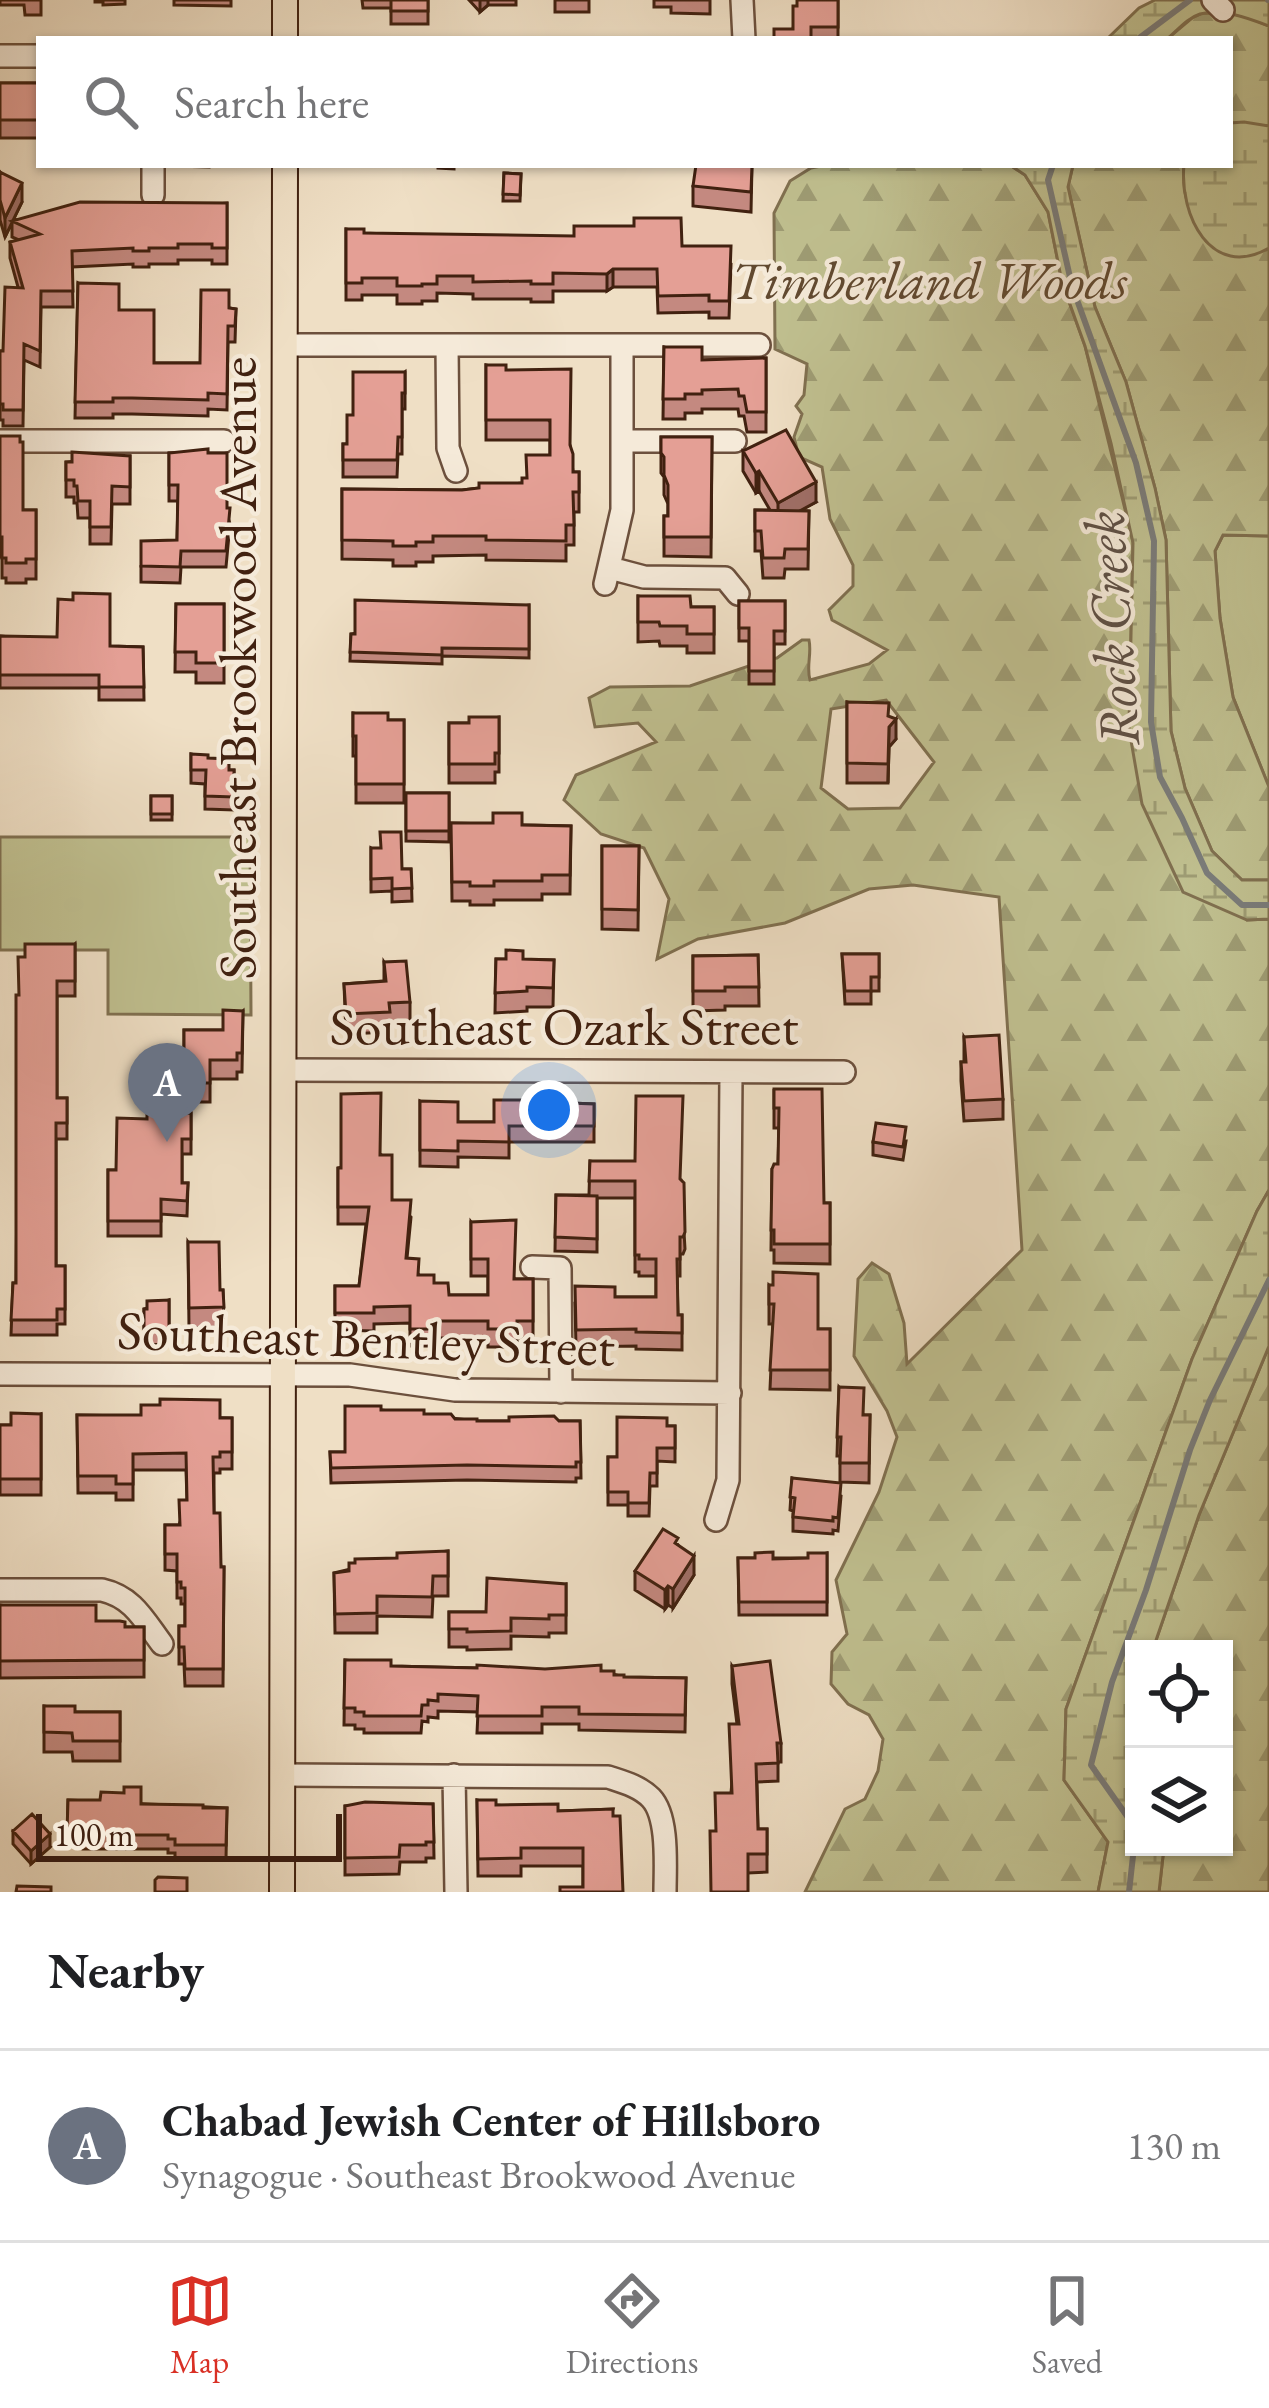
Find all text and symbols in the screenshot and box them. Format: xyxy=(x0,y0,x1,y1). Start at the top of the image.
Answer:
search box xyxy=(36,36,1233,168)
icon: search xyxy=(78,69,144,135)
text: Search here xyxy=(174,73,369,131)
park label: Timberland Woods xyxy=(731,245,1128,315)
street label: Southeast Brookwood Avenue xyxy=(202,357,272,979)
water label: Rock Creek xyxy=(1066,509,1156,749)
street label: Southeast Ozark Street xyxy=(330,991,798,1061)
pin: A xyxy=(128,1043,206,1142)
your location xyxy=(519,1080,579,1140)
street label: Southeast Bentley Street xyxy=(116,1294,616,1382)
map controls xyxy=(1125,1640,1233,1856)
button: locate xyxy=(1125,1640,1233,1748)
button: layers xyxy=(1125,1748,1233,1856)
scale bar xyxy=(36,1808,342,1861)
text: 100 m xyxy=(54,1813,134,1856)
text: Nearby xyxy=(48,1937,204,2003)
text: Chabad Jewish Center of Hillsboro xyxy=(162,2091,820,2149)
text: A xyxy=(73,2120,101,2171)
text: 130 m xyxy=(1127,2120,1221,2171)
text: Synagogue · Southeast Brookwood Avenue xyxy=(162,2149,796,2200)
tab: Map xyxy=(167,2268,233,2383)
tab: Directions xyxy=(566,2268,699,2383)
tab: Saved xyxy=(1032,2268,1102,2383)

